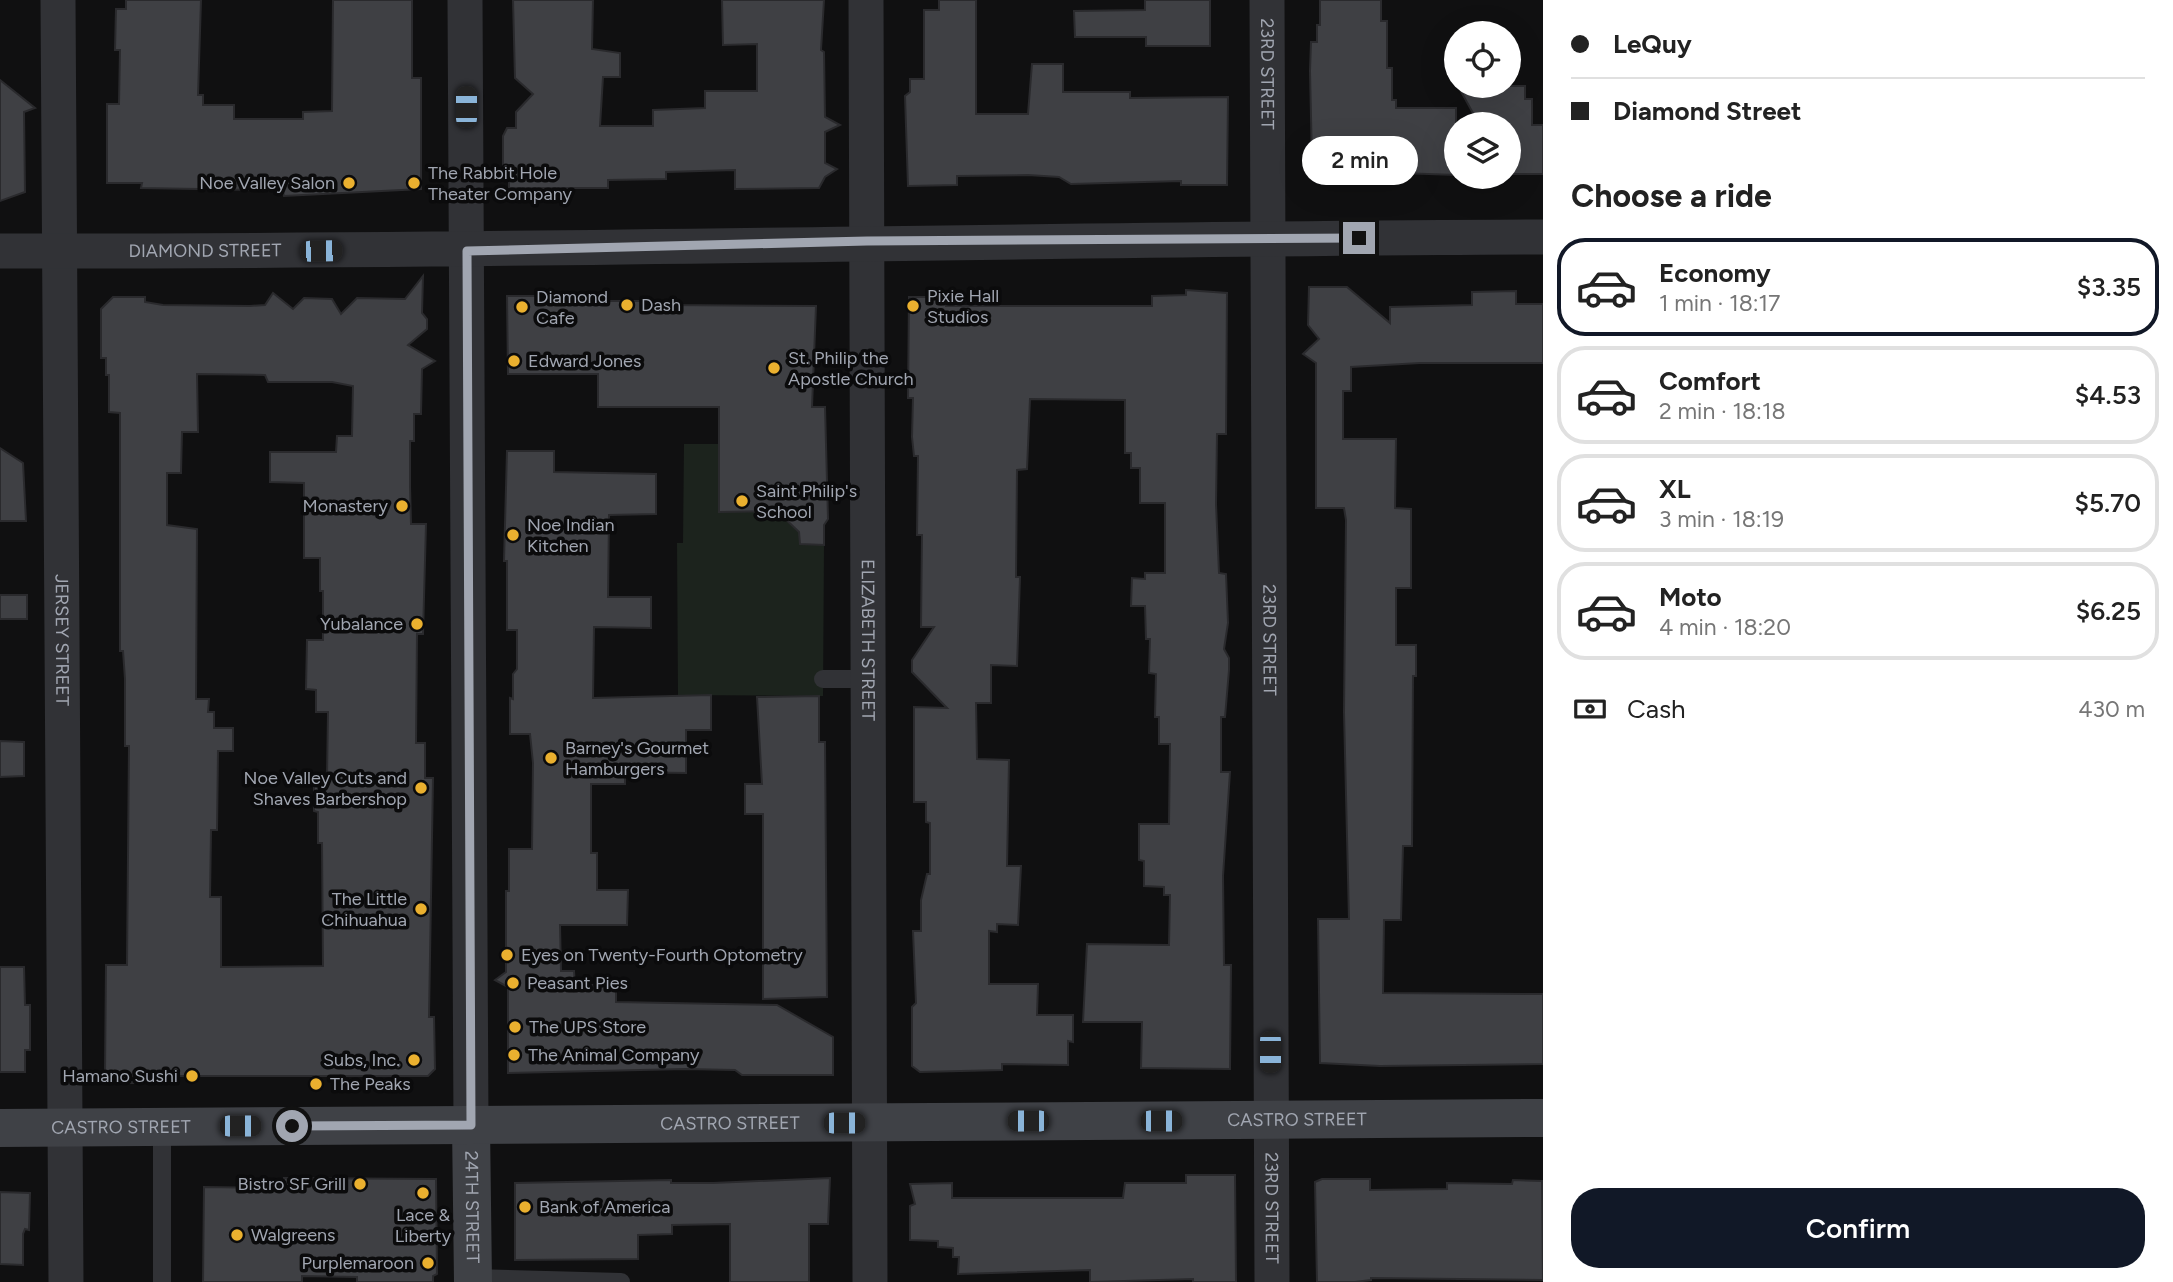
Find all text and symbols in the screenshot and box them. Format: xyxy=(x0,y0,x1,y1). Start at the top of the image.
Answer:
street label: 23RD STREET xyxy=(1256,18,1279,130)
map controls xyxy=(1444,21,1521,189)
button: locate xyxy=(1444,21,1521,98)
text: LeQuy xyxy=(1613,28,1692,60)
car xyxy=(456,86,477,128)
text: Diamond Street xyxy=(1613,95,1801,127)
button: layers xyxy=(1444,112,1521,189)
callout: 2 min xyxy=(1301,136,1417,186)
text: 2 min xyxy=(1331,146,1389,174)
place label: The Rabbit Hole Theater Company xyxy=(428,162,573,205)
place label: Noe Valley Salon xyxy=(199,172,335,194)
marker: Noe Valley Salon xyxy=(341,175,357,191)
marker: The Rabbit Hole Theater Company xyxy=(406,175,422,191)
text: Choose a ride xyxy=(1571,177,1772,215)
route end xyxy=(1343,222,1375,254)
street label: DIAMOND STREET xyxy=(128,239,282,262)
car xyxy=(300,240,343,262)
icon: car xyxy=(1575,256,1638,319)
text: Economy xyxy=(1659,257,1771,289)
text: $3.35 xyxy=(2077,271,2141,303)
place label: Pixie Hall Studios xyxy=(927,285,999,328)
place label: Diamond Cafe xyxy=(536,286,608,329)
text: 1 min · 18:17 xyxy=(1659,289,1780,317)
place label: Dash xyxy=(641,294,681,316)
marker: Dash xyxy=(619,297,635,313)
marker: Pixie Hall Studios xyxy=(905,298,921,314)
marker: Diamond Cafe xyxy=(514,299,530,315)
place label: St. Philip the Apostle Church xyxy=(788,347,914,390)
place label: Edward Jones xyxy=(528,350,641,372)
marker: Edward Jones xyxy=(506,353,522,369)
marker: St. Philip the Apostle Church xyxy=(766,360,782,376)
icon: car xyxy=(1575,364,1638,427)
text: Comfort xyxy=(1659,365,1761,397)
text: $4.53 xyxy=(2075,379,2141,411)
text: 2 min · 18:18 xyxy=(1659,397,1786,425)
icon: car xyxy=(1575,472,1638,535)
text: XL xyxy=(1659,473,1691,505)
place label: Saint Philip's School xyxy=(756,480,857,523)
text: $5.70 xyxy=(2074,487,2141,519)
marker: Saint Philip's School xyxy=(734,493,750,509)
place label: Monastery xyxy=(303,495,389,517)
marker: Monastery xyxy=(394,498,410,514)
text: 3 min · 18:19 xyxy=(1659,505,1784,533)
place label: Noe Indian Kitchen xyxy=(527,514,615,557)
marker: Noe Indian Kitchen xyxy=(505,527,521,543)
street label: ELIZABETH STREET xyxy=(857,559,879,721)
street label: JERSEY STREET xyxy=(51,574,73,706)
icon: car xyxy=(1575,580,1638,643)
text: Moto xyxy=(1659,581,1722,613)
street label: 23RD STREET xyxy=(1258,584,1281,696)
text: $6.25 xyxy=(2076,595,2141,627)
place label: Yubalance xyxy=(320,613,403,635)
text: 4 min · 18:20 xyxy=(1659,613,1791,641)
marker: Yubalance xyxy=(409,616,425,632)
icon: cash xyxy=(1571,690,1609,728)
text: Cash xyxy=(1627,693,1686,725)
text: 430 m xyxy=(2078,695,2145,723)
place label: Barney's Gourmet Hamburgers xyxy=(565,737,709,780)
marker: Barney's Gourmet Hamburgers xyxy=(543,750,559,766)
place label: Noe Valley Cuts and Shaves Barbershop xyxy=(244,767,407,810)
marker: Noe Valley Cuts and Shaves Barbershop xyxy=(413,780,429,796)
place label: The Little Chihuahua xyxy=(321,888,407,931)
marker: The Little Chihuahua xyxy=(413,901,429,917)
place label: Eyes on Twenty-Fourth Optometry xyxy=(521,944,803,966)
marker: Eyes on Twenty-Fourth Optometry xyxy=(499,947,515,963)
place label: Peasant Pies xyxy=(527,972,628,994)
marker: Peasant Pies xyxy=(505,975,521,991)
place label: The UPS Store xyxy=(529,1016,646,1038)
marker: The UPS Store xyxy=(507,1019,523,1035)
car xyxy=(1260,1031,1281,1073)
place label: The Animal Company xyxy=(528,1044,700,1066)
marker: The Animal Company xyxy=(506,1047,522,1063)
place label: Subs, Inc. xyxy=(323,1049,400,1071)
marker: Subs, Inc. xyxy=(406,1052,422,1068)
place label: Hamano Sushi xyxy=(62,1065,178,1087)
marker: Hamano Sushi xyxy=(184,1068,200,1084)
place label: The Peaks xyxy=(330,1073,411,1095)
marker: The Peaks xyxy=(308,1076,324,1092)
street label: CASTRO STREET xyxy=(1227,1108,1367,1131)
route start xyxy=(276,1110,308,1142)
car xyxy=(1008,1111,1050,1132)
car xyxy=(1141,1111,1183,1132)
street label: CASTRO STREET xyxy=(660,1112,800,1135)
car xyxy=(824,1113,866,1134)
street label: CASTRO STREET xyxy=(51,1116,191,1139)
car xyxy=(220,1116,262,1137)
street label: 24TH STREET xyxy=(460,1151,484,1264)
street label: 23RD STREET xyxy=(1260,1152,1283,1264)
place label: Bistro SF Grill xyxy=(238,1173,346,1195)
marker: Bistro SF Grill xyxy=(352,1176,368,1192)
marker: Lace & Liberty xyxy=(415,1185,431,1201)
button: Confirm xyxy=(1571,1188,2145,1268)
place label: Bank of America xyxy=(539,1196,670,1218)
marker: Bank of America xyxy=(517,1199,533,1215)
place label: Lace & Liberty xyxy=(395,1204,452,1247)
place label: Walgreens xyxy=(251,1224,335,1246)
marker: Walgreens xyxy=(229,1227,245,1243)
place label: Purplemaroon xyxy=(302,1252,414,1274)
marker: Purplemaroon xyxy=(420,1255,436,1271)

